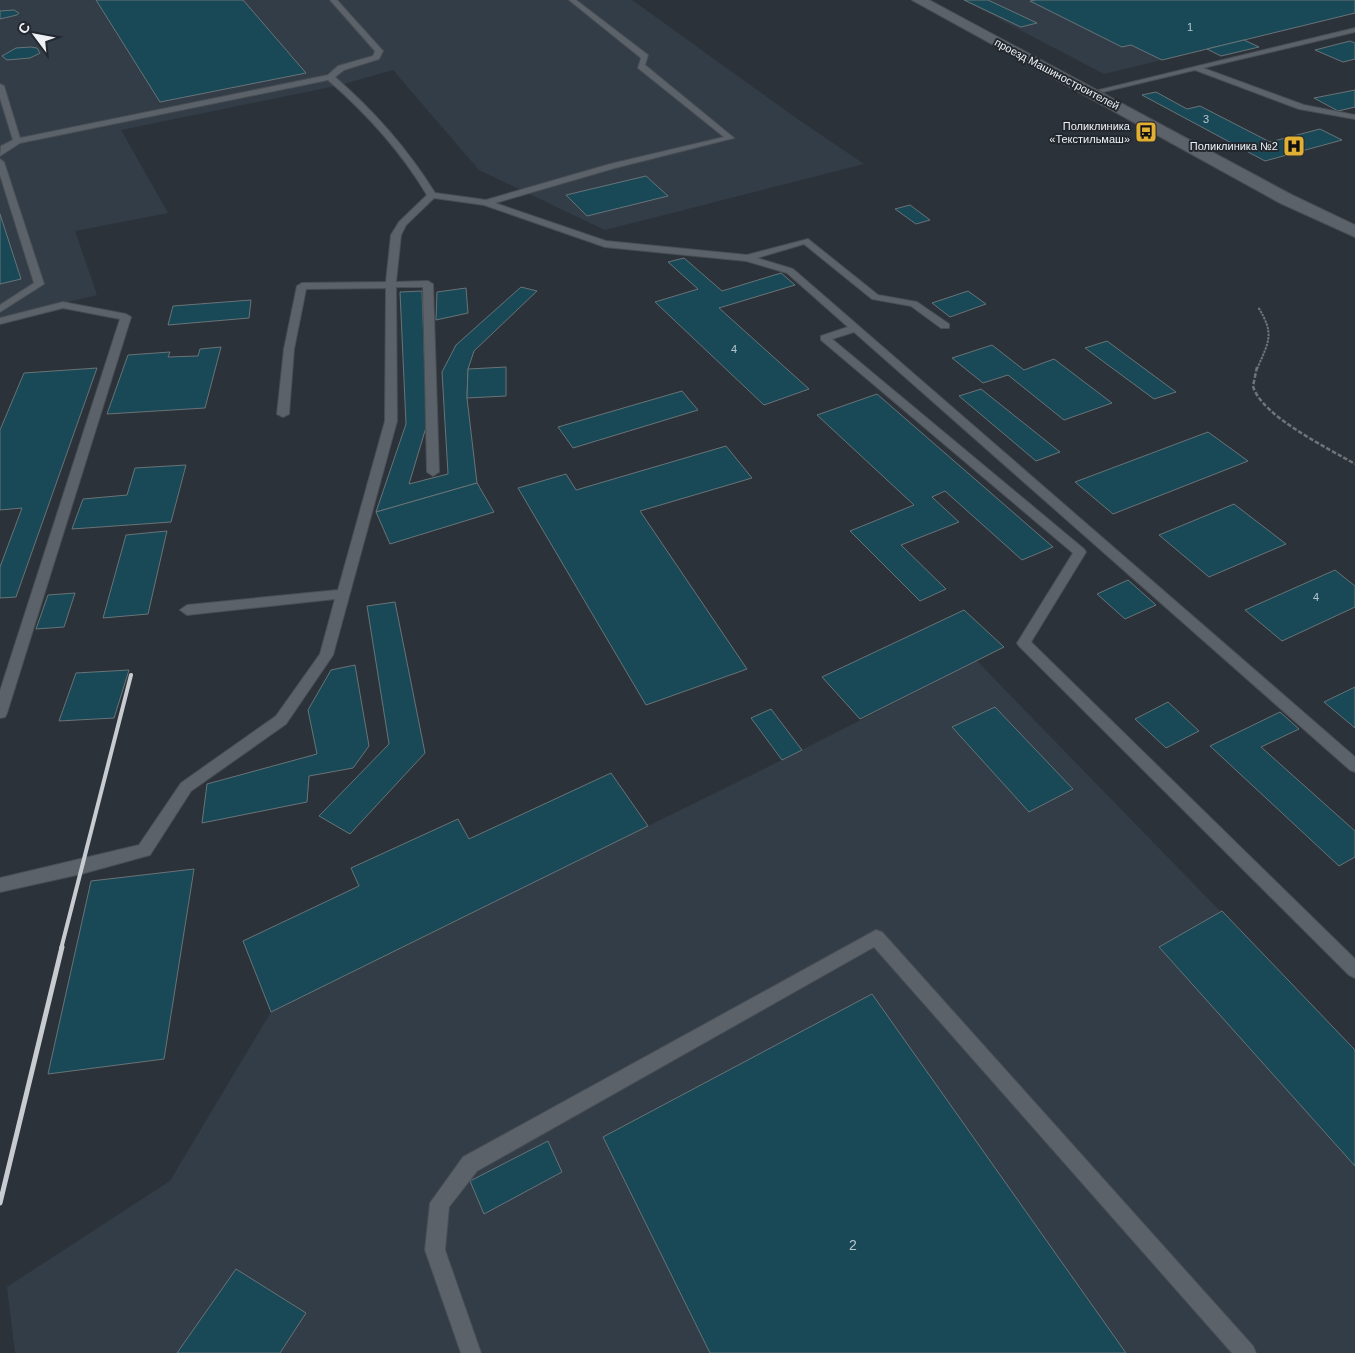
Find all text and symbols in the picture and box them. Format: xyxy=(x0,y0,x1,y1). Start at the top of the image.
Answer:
north arrow xyxy=(10,10,60,60)
text: С xyxy=(15,20,33,37)
house number: 1 xyxy=(1187,21,1193,33)
street label: проезд Машиностроителей xyxy=(993,36,1121,112)
house number: 3 xyxy=(1203,113,1209,125)
place label: Поликлиника «Текстильмаш» xyxy=(1049,120,1131,145)
bus stop icon: Поликлиника «Текстильмаш» xyxy=(1134,120,1158,144)
hospital icon: Поликлиника №2 xyxy=(1282,134,1306,158)
place label: Поликлиника №2 xyxy=(1190,140,1278,152)
house number: 4 xyxy=(731,343,737,355)
house number: 4 xyxy=(1313,591,1319,603)
house number: 2 xyxy=(849,1237,857,1253)

